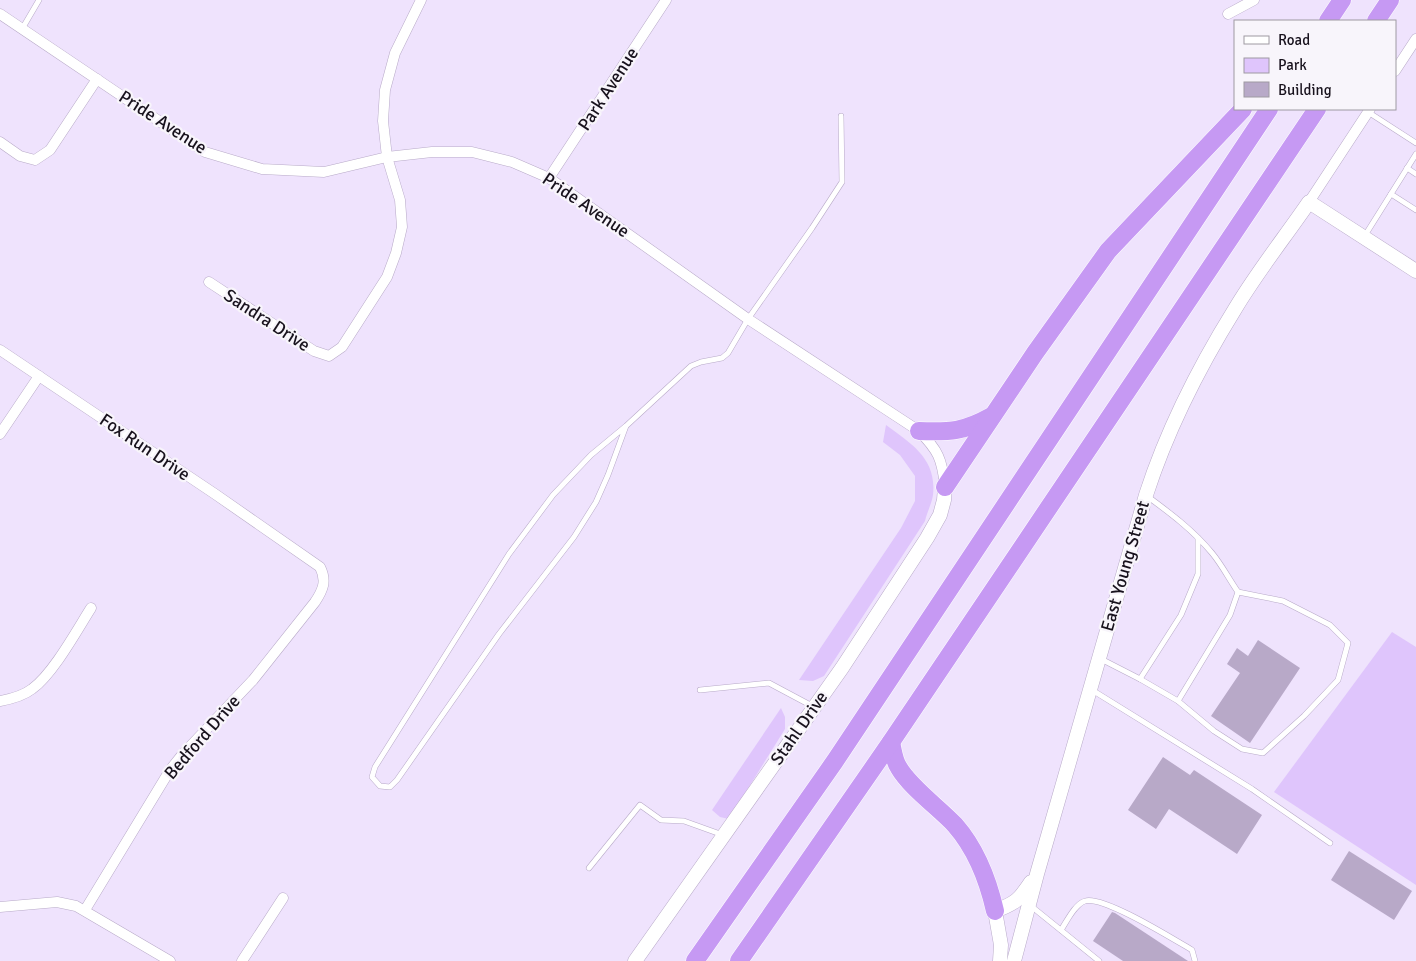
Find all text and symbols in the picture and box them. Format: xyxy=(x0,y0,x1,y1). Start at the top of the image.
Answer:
legend xyxy=(1234,20,1396,110)
text: Road xyxy=(1278,31,1310,49)
street label: Park Avenue xyxy=(573,43,643,135)
text: Park xyxy=(1278,56,1307,74)
text: Building xyxy=(1278,81,1332,99)
street label: Pride Avenue xyxy=(115,85,211,159)
street label: Pride Avenue xyxy=(538,168,634,242)
street label: Sandra Drive xyxy=(220,284,314,356)
street label: Fox Run Drive xyxy=(96,409,194,485)
street label: East Young Street xyxy=(1096,498,1154,634)
street label: Stahl Drive xyxy=(766,687,832,769)
street label: Bedford Drive xyxy=(159,690,245,784)

